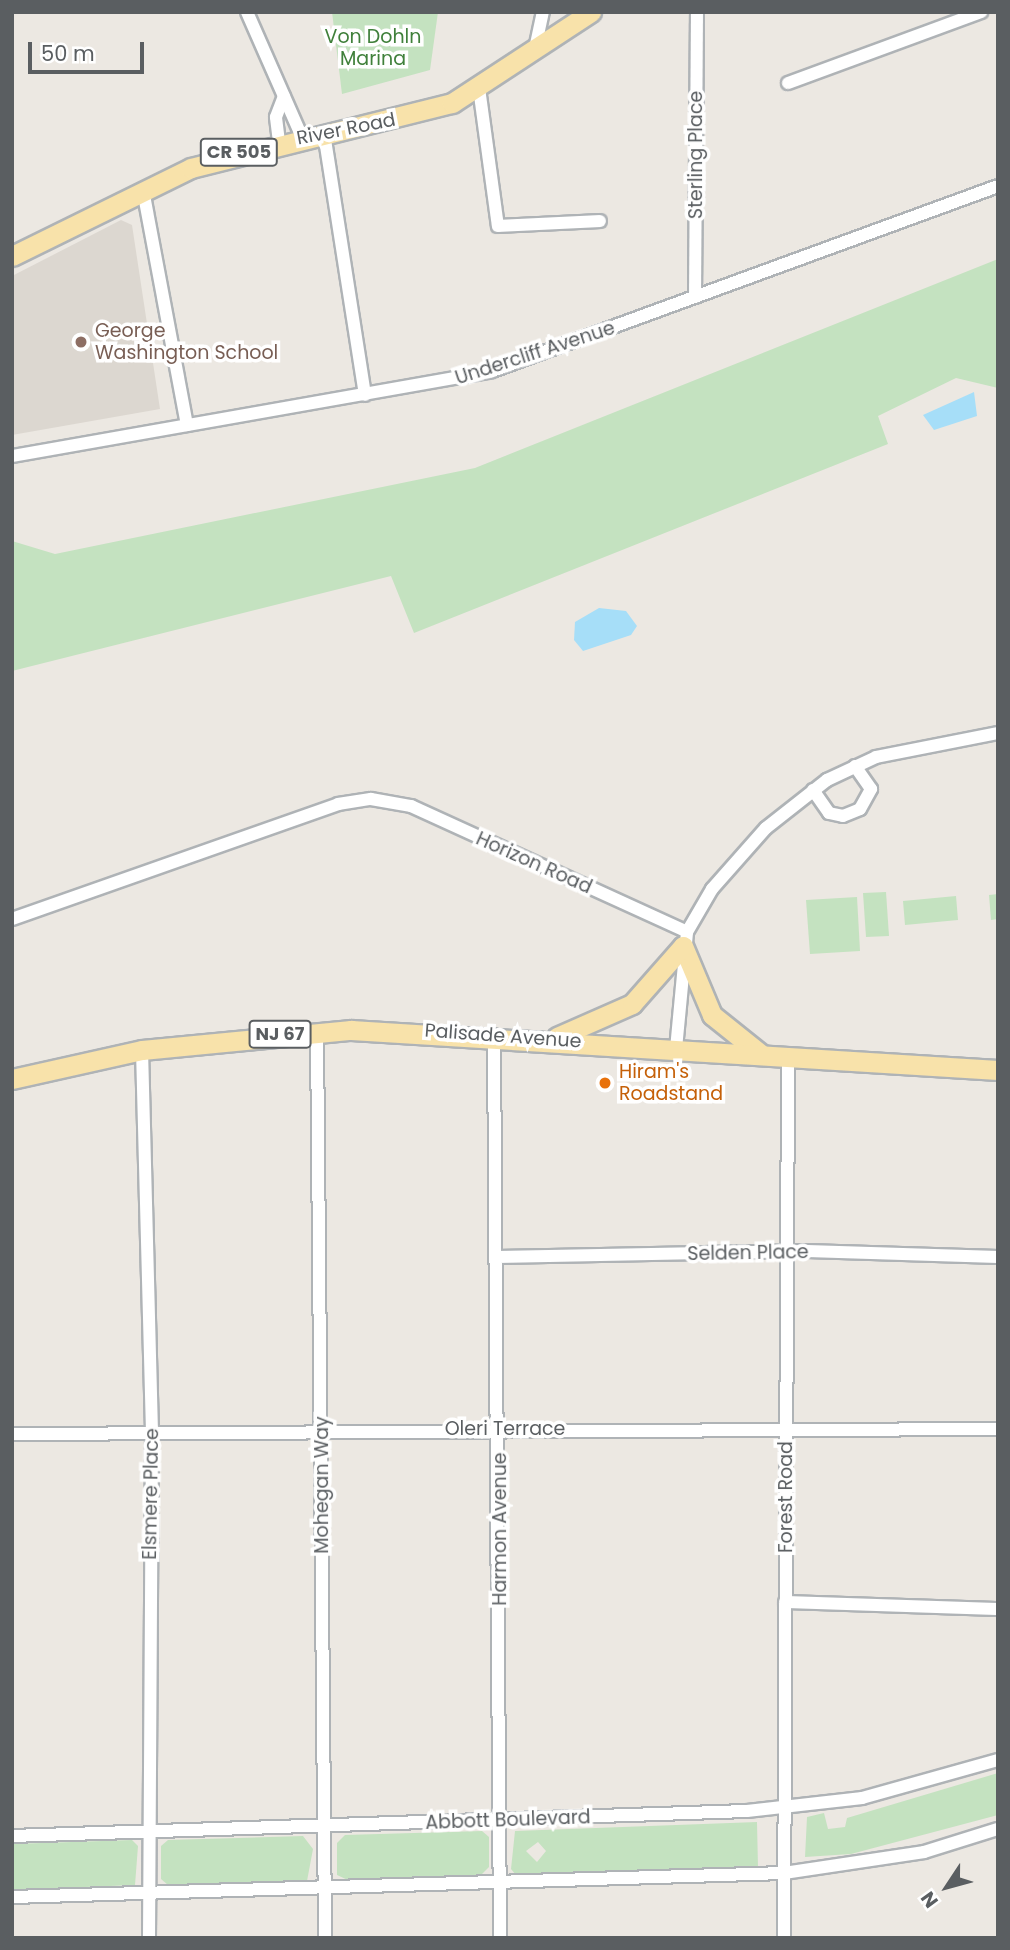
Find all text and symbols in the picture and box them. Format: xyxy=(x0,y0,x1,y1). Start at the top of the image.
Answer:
park label: Von Dohln Marina xyxy=(325,26,421,70)
scale bar xyxy=(32,28,147,72)
text: 50 m xyxy=(41,39,95,68)
street label: Sterling Place xyxy=(685,91,707,219)
street label: River Road xyxy=(295,108,397,150)
road number: CR 505 xyxy=(199,138,279,167)
street label: Undercliff Avenue xyxy=(452,316,618,390)
place label: George Washington School xyxy=(95,320,278,364)
marker: George Washington School xyxy=(73,334,89,350)
street label: Horizon Road xyxy=(472,827,596,899)
street label: Palisade Avenue xyxy=(424,1019,582,1053)
road number: NJ 67 xyxy=(248,1020,312,1049)
place label: Hiram's Roadstand xyxy=(619,1061,723,1105)
marker: Hiram's Roadstand xyxy=(597,1075,613,1091)
street label: Selden Place xyxy=(687,1241,809,1265)
street label: Mohegan Way xyxy=(311,1416,333,1554)
street label: Oleri Terrace xyxy=(445,1418,565,1440)
street label: Elsmere Place xyxy=(138,1428,164,1560)
street label: Forest Road xyxy=(775,1441,797,1553)
street label: Harmon Avenue xyxy=(489,1452,511,1606)
street label: Abbott Boulevard xyxy=(425,1806,591,1834)
north arrow xyxy=(912,1852,982,1922)
text: N xyxy=(914,1886,945,1913)

